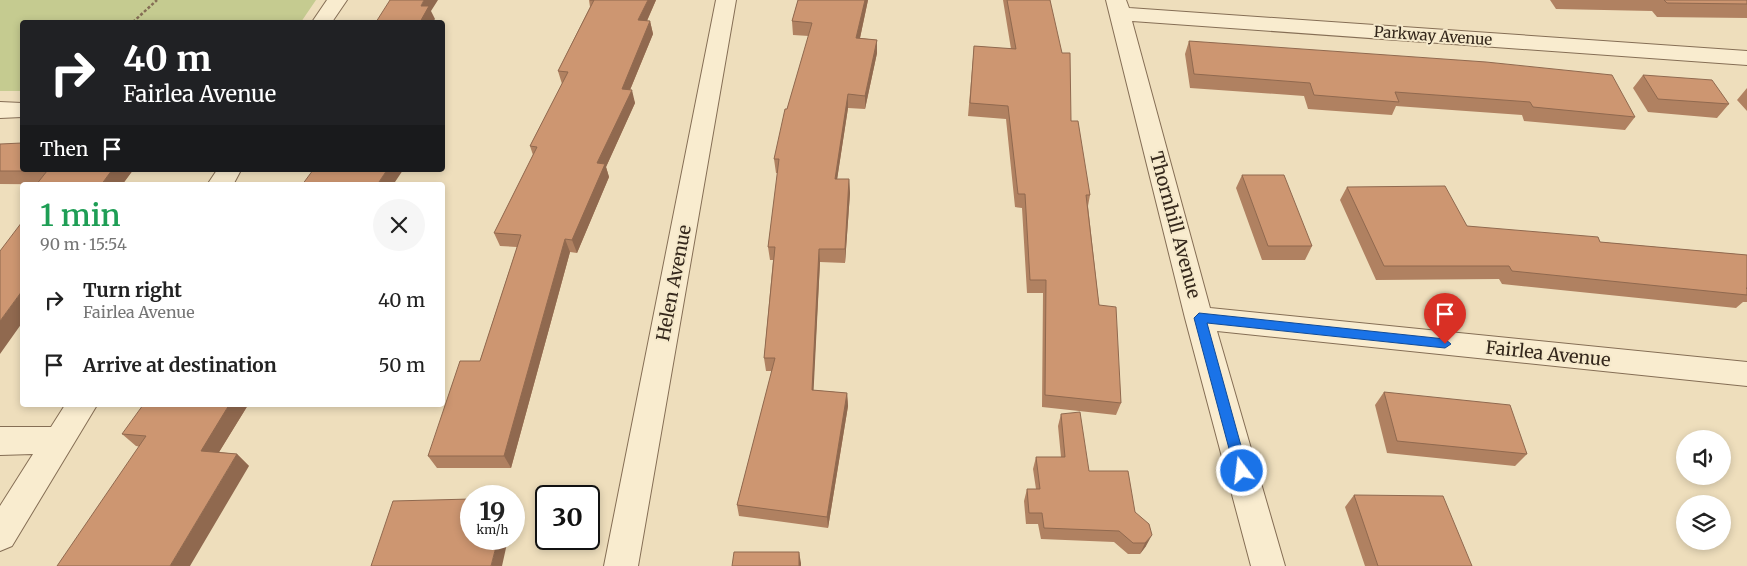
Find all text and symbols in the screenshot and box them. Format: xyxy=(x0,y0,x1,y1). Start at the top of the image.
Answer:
street label: Parkway Avenue xyxy=(1373,22,1493,49)
text: 40 m xyxy=(123,37,211,81)
icon: right xyxy=(40,40,105,105)
text: Fairlea Avenue xyxy=(123,80,276,108)
icon: arrive xyxy=(98,135,126,163)
text: Then xyxy=(40,137,88,161)
street label: Thornhill Avenue xyxy=(1145,149,1206,301)
text: 1 min xyxy=(40,196,121,234)
button: close xyxy=(373,199,425,251)
street label: Helen Avenue xyxy=(651,223,696,343)
text: 90 m · 15:54 xyxy=(40,234,127,254)
text: Turn right xyxy=(83,278,182,302)
icon: right xyxy=(40,286,68,314)
text: 40 m xyxy=(378,288,425,312)
pin xyxy=(1424,293,1466,344)
icon: arrive xyxy=(1431,300,1459,328)
text: Fairlea Avenue xyxy=(83,302,195,322)
street label: Fairlea Avenue xyxy=(1484,336,1612,371)
icon: arrive xyxy=(40,351,68,379)
text: Arrive at destination xyxy=(83,353,277,377)
text: 50 m xyxy=(379,353,425,377)
map controls xyxy=(1676,430,1731,550)
button: sound xyxy=(1676,430,1731,485)
position arrow xyxy=(1215,444,1267,496)
speed limit sign: 30 xyxy=(535,485,600,550)
text: 19 xyxy=(480,495,505,527)
button: layers xyxy=(1676,495,1731,550)
text: km/h xyxy=(477,522,508,537)

